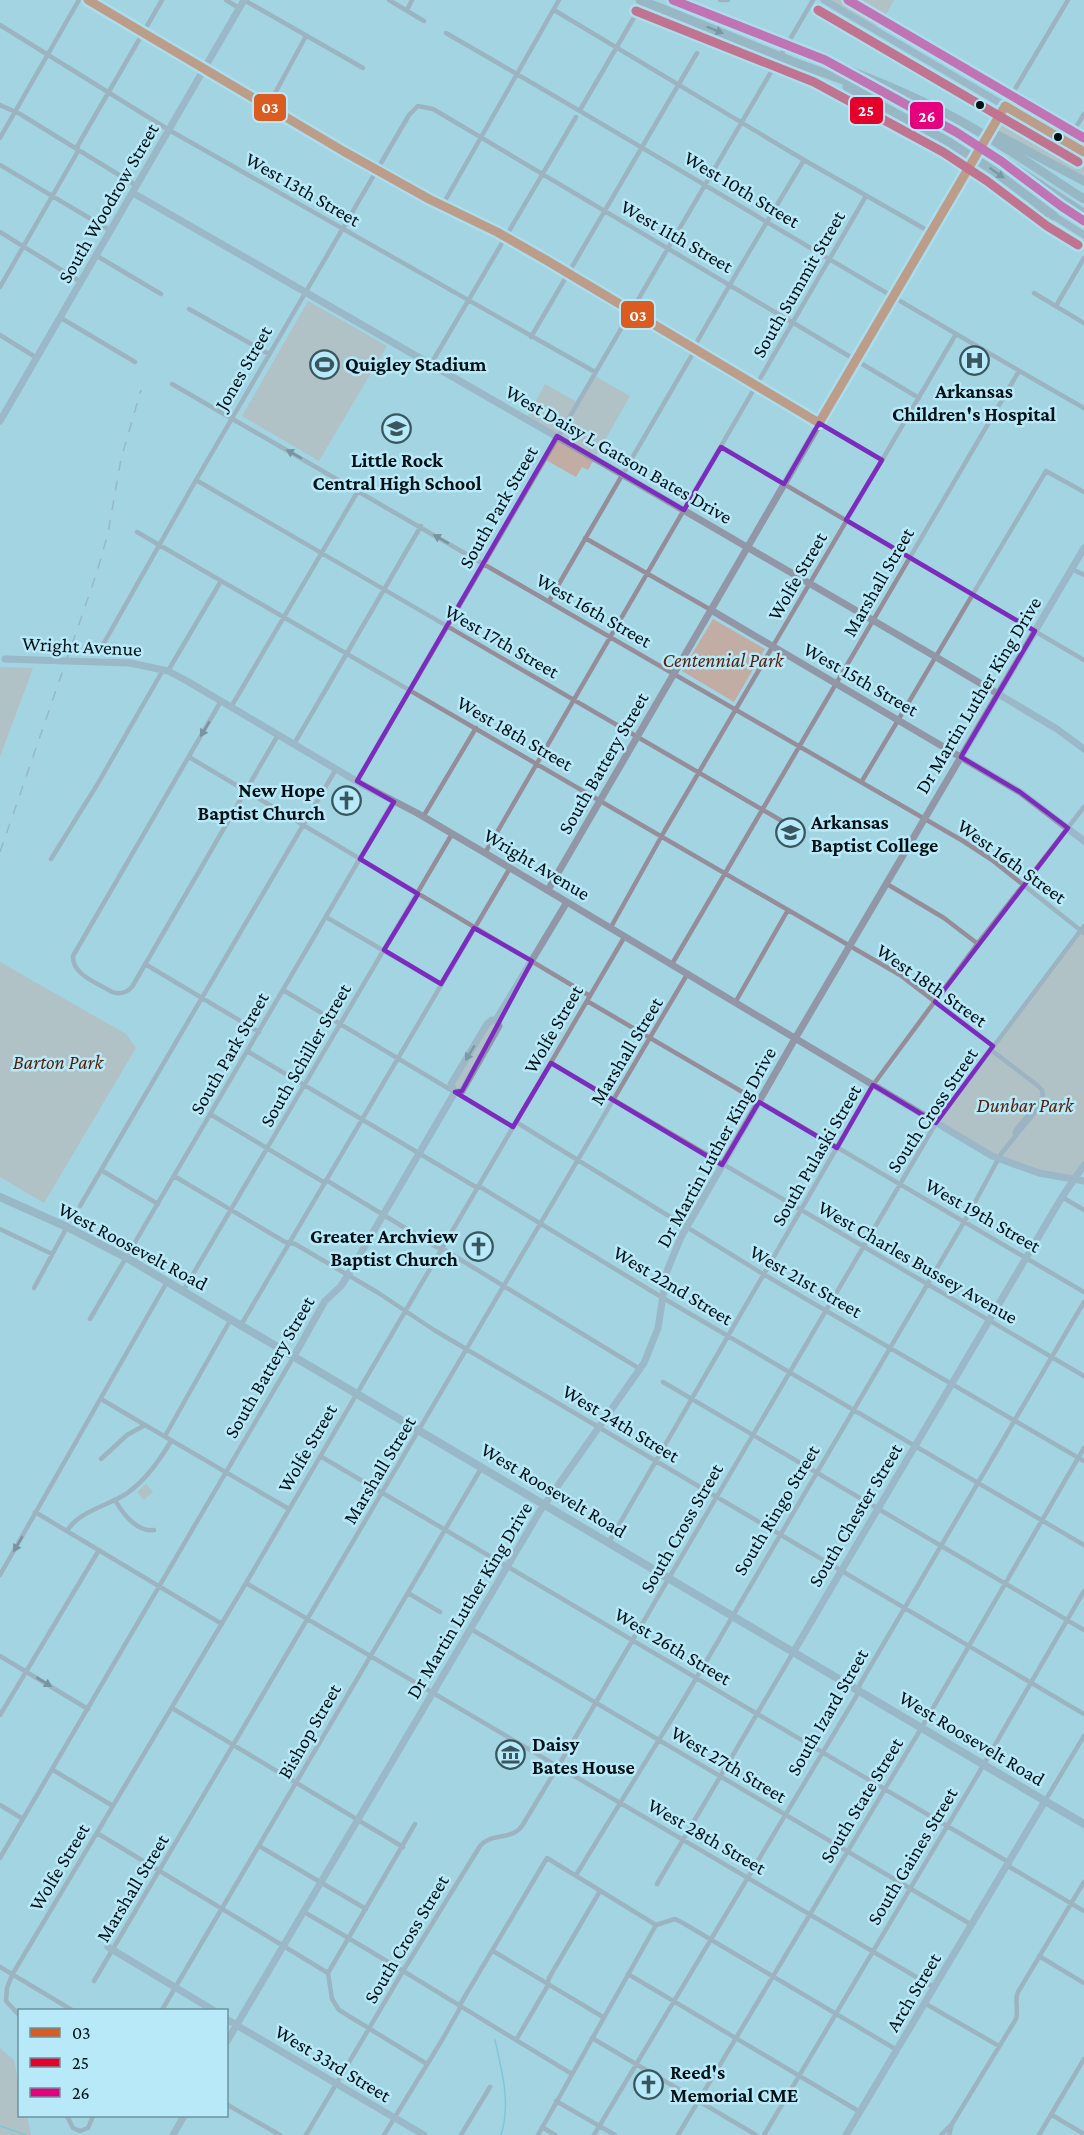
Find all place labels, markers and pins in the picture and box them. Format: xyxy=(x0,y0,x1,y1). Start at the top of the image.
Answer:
unlabelled marker xyxy=(974,99,986,111)
unlabelled marker xyxy=(1052,131,1064,143)
hospital icon: Arkansas Children's Hospital xyxy=(958,345,990,377)
sports icon: Quigley Stadium xyxy=(308,348,340,380)
place label: Quigley Stadium xyxy=(345,353,487,375)
place label: Arkansas Children's Hospital xyxy=(892,380,1056,425)
school or university icon: Little Rock Central High School xyxy=(381,413,413,445)
place label: Little Rock Central High School xyxy=(312,449,482,494)
place label: New Hope Baptist Church xyxy=(197,779,326,824)
church icon: New Hope Baptist Church xyxy=(330,785,362,817)
place label: Arkansas Baptist College xyxy=(810,811,938,856)
school or university icon: Arkansas Baptist College xyxy=(774,817,806,849)
place label: Greater Archview Baptist Church xyxy=(310,1225,459,1270)
church icon: Greater Archview Baptist Church xyxy=(463,1231,495,1263)
place label: Daisy Bates House xyxy=(532,1733,635,1778)
museum icon: Daisy Bates House xyxy=(495,1739,527,1771)
place label: Reed's Memorial CME xyxy=(670,2061,799,2106)
church icon: Reed's Memorial CME xyxy=(633,2068,665,2100)

